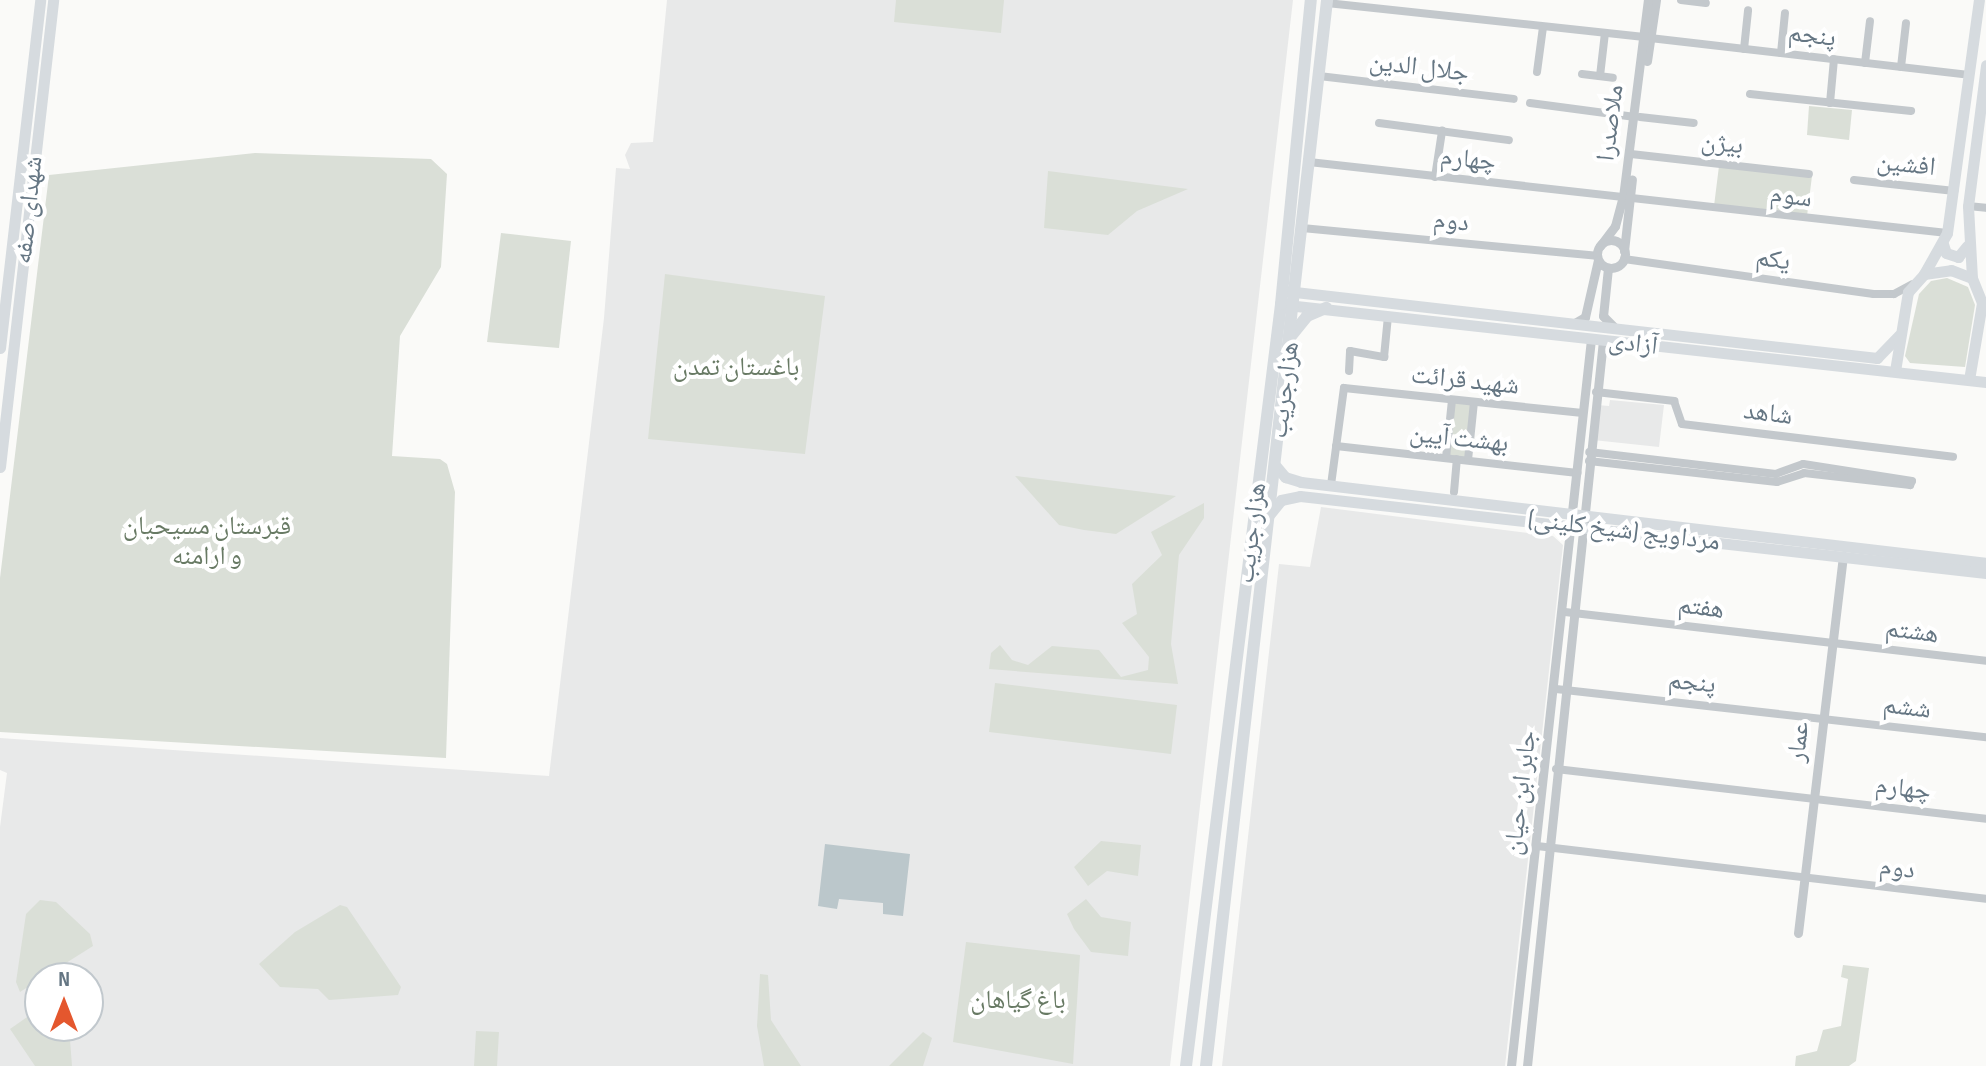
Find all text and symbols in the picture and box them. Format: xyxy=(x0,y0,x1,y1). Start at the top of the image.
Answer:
street label: پنجم xyxy=(1786,18,1838,54)
street label: جلال الدین xyxy=(1367,46,1471,90)
street label: ملاصدرا xyxy=(1591,83,1631,163)
street label: بیژن xyxy=(1699,126,1745,162)
street label: چهارم xyxy=(1439,142,1497,178)
street label: افشین xyxy=(1875,146,1937,184)
street label: شهدای صفه xyxy=(8,155,50,265)
street label: سوم xyxy=(1768,179,1814,215)
street label: دوم xyxy=(1432,205,1470,239)
street label: یکم xyxy=(1754,242,1792,278)
street label: آزادی xyxy=(1607,326,1659,362)
street label: هزارجریب xyxy=(1264,340,1306,440)
park label: باغستان تمدن xyxy=(673,352,799,384)
street label: شهید قرائت xyxy=(1409,360,1521,402)
street label: شاهد xyxy=(1742,396,1794,432)
street label: بهشت آیین xyxy=(1408,418,1510,460)
street label: هزار جریب xyxy=(1230,481,1274,585)
street label: مرداویج (شیخ کلینی) xyxy=(1526,504,1722,558)
park label: قبرستان مسیحیان و ارامنه xyxy=(123,511,291,572)
street label: هفتم xyxy=(1676,590,1726,626)
street label: هشتم xyxy=(1884,613,1940,651)
street label: پنجم xyxy=(1667,665,1717,701)
street label: ششم xyxy=(1881,690,1933,726)
street label: عمار xyxy=(1781,720,1817,764)
street label: جابر ابن حیان xyxy=(1498,729,1544,857)
street label: چهارم xyxy=(1873,770,1933,808)
street label: دوم xyxy=(1877,851,1917,887)
north arrow xyxy=(24,962,104,1042)
text: N xyxy=(58,966,70,993)
park label: باغ گیاهان xyxy=(970,985,1066,1017)

